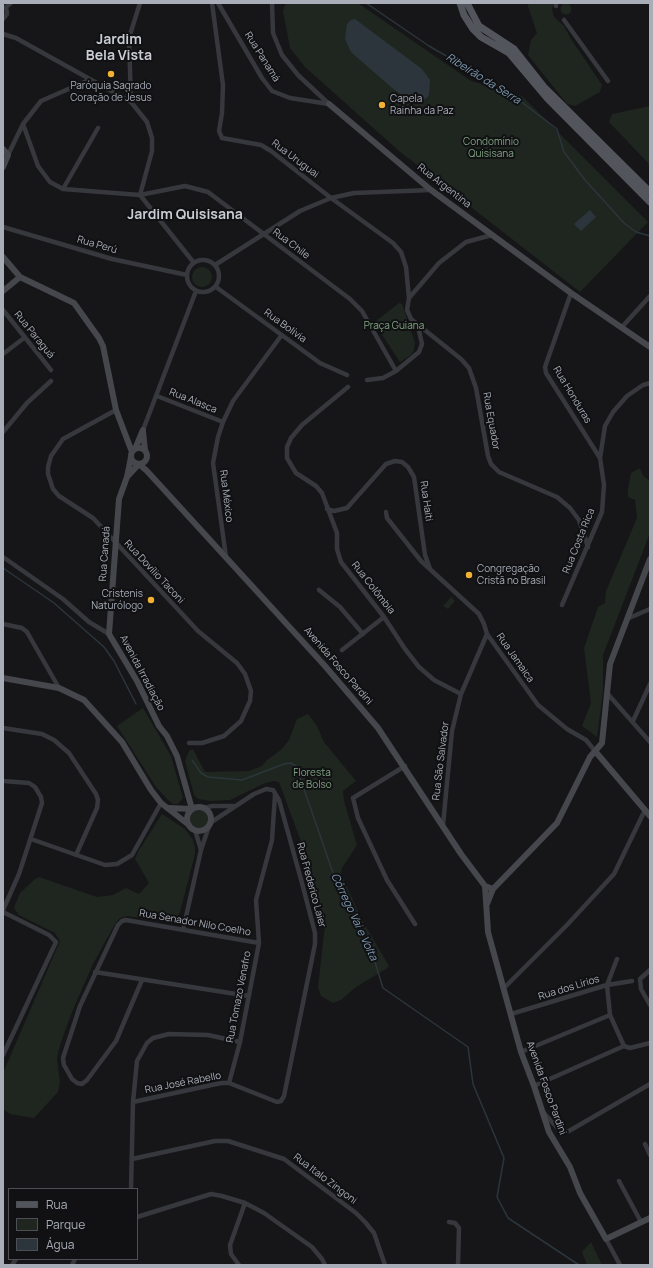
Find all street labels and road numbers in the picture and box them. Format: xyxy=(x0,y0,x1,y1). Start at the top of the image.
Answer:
street label: Rua Panamá xyxy=(242,30,282,84)
street label: Rua Uruguai xyxy=(269,137,321,181)
street label: Rua Argentina xyxy=(415,161,473,211)
street label: Rua Chile xyxy=(270,226,312,262)
street label: Rua Perú xyxy=(76,234,118,256)
street label: Rua Bolívia xyxy=(261,307,309,345)
street label: Rua Paraguá xyxy=(11,309,57,361)
street label: Rua Honduras xyxy=(550,364,594,426)
street label: Rua Alasca xyxy=(167,386,219,416)
street label: Rua Equador xyxy=(480,391,502,451)
street label: Rua México xyxy=(217,469,235,523)
street label: Rua Haiti xyxy=(417,480,435,522)
street label: Rua Costa Rica xyxy=(560,507,598,575)
street label: Rua Canadá xyxy=(97,526,113,582)
street label: Rua Dovílio Taconi xyxy=(121,538,187,606)
street label: Rua Colômbia xyxy=(349,559,397,617)
street label: Avenida Fosco Pardini xyxy=(301,625,375,707)
street label: Rua Jamaica xyxy=(494,631,536,685)
street label: Avenida Irradiação xyxy=(117,633,167,713)
street label: Rua São Salvador xyxy=(430,721,452,801)
street label: Rua Frederico Laier xyxy=(294,841,328,929)
street label: Rua Senador Nilo Coelho xyxy=(138,907,252,939)
street label: Rua Tomazo Venafro xyxy=(224,950,254,1044)
street label: Rua dos Lírios xyxy=(537,973,601,1003)
street label: Avenida Fosco Pardini xyxy=(523,1039,569,1137)
street label: Rua José Rabello xyxy=(144,1070,222,1096)
street label: Rua Italo Zingoni xyxy=(291,1151,359,1207)

